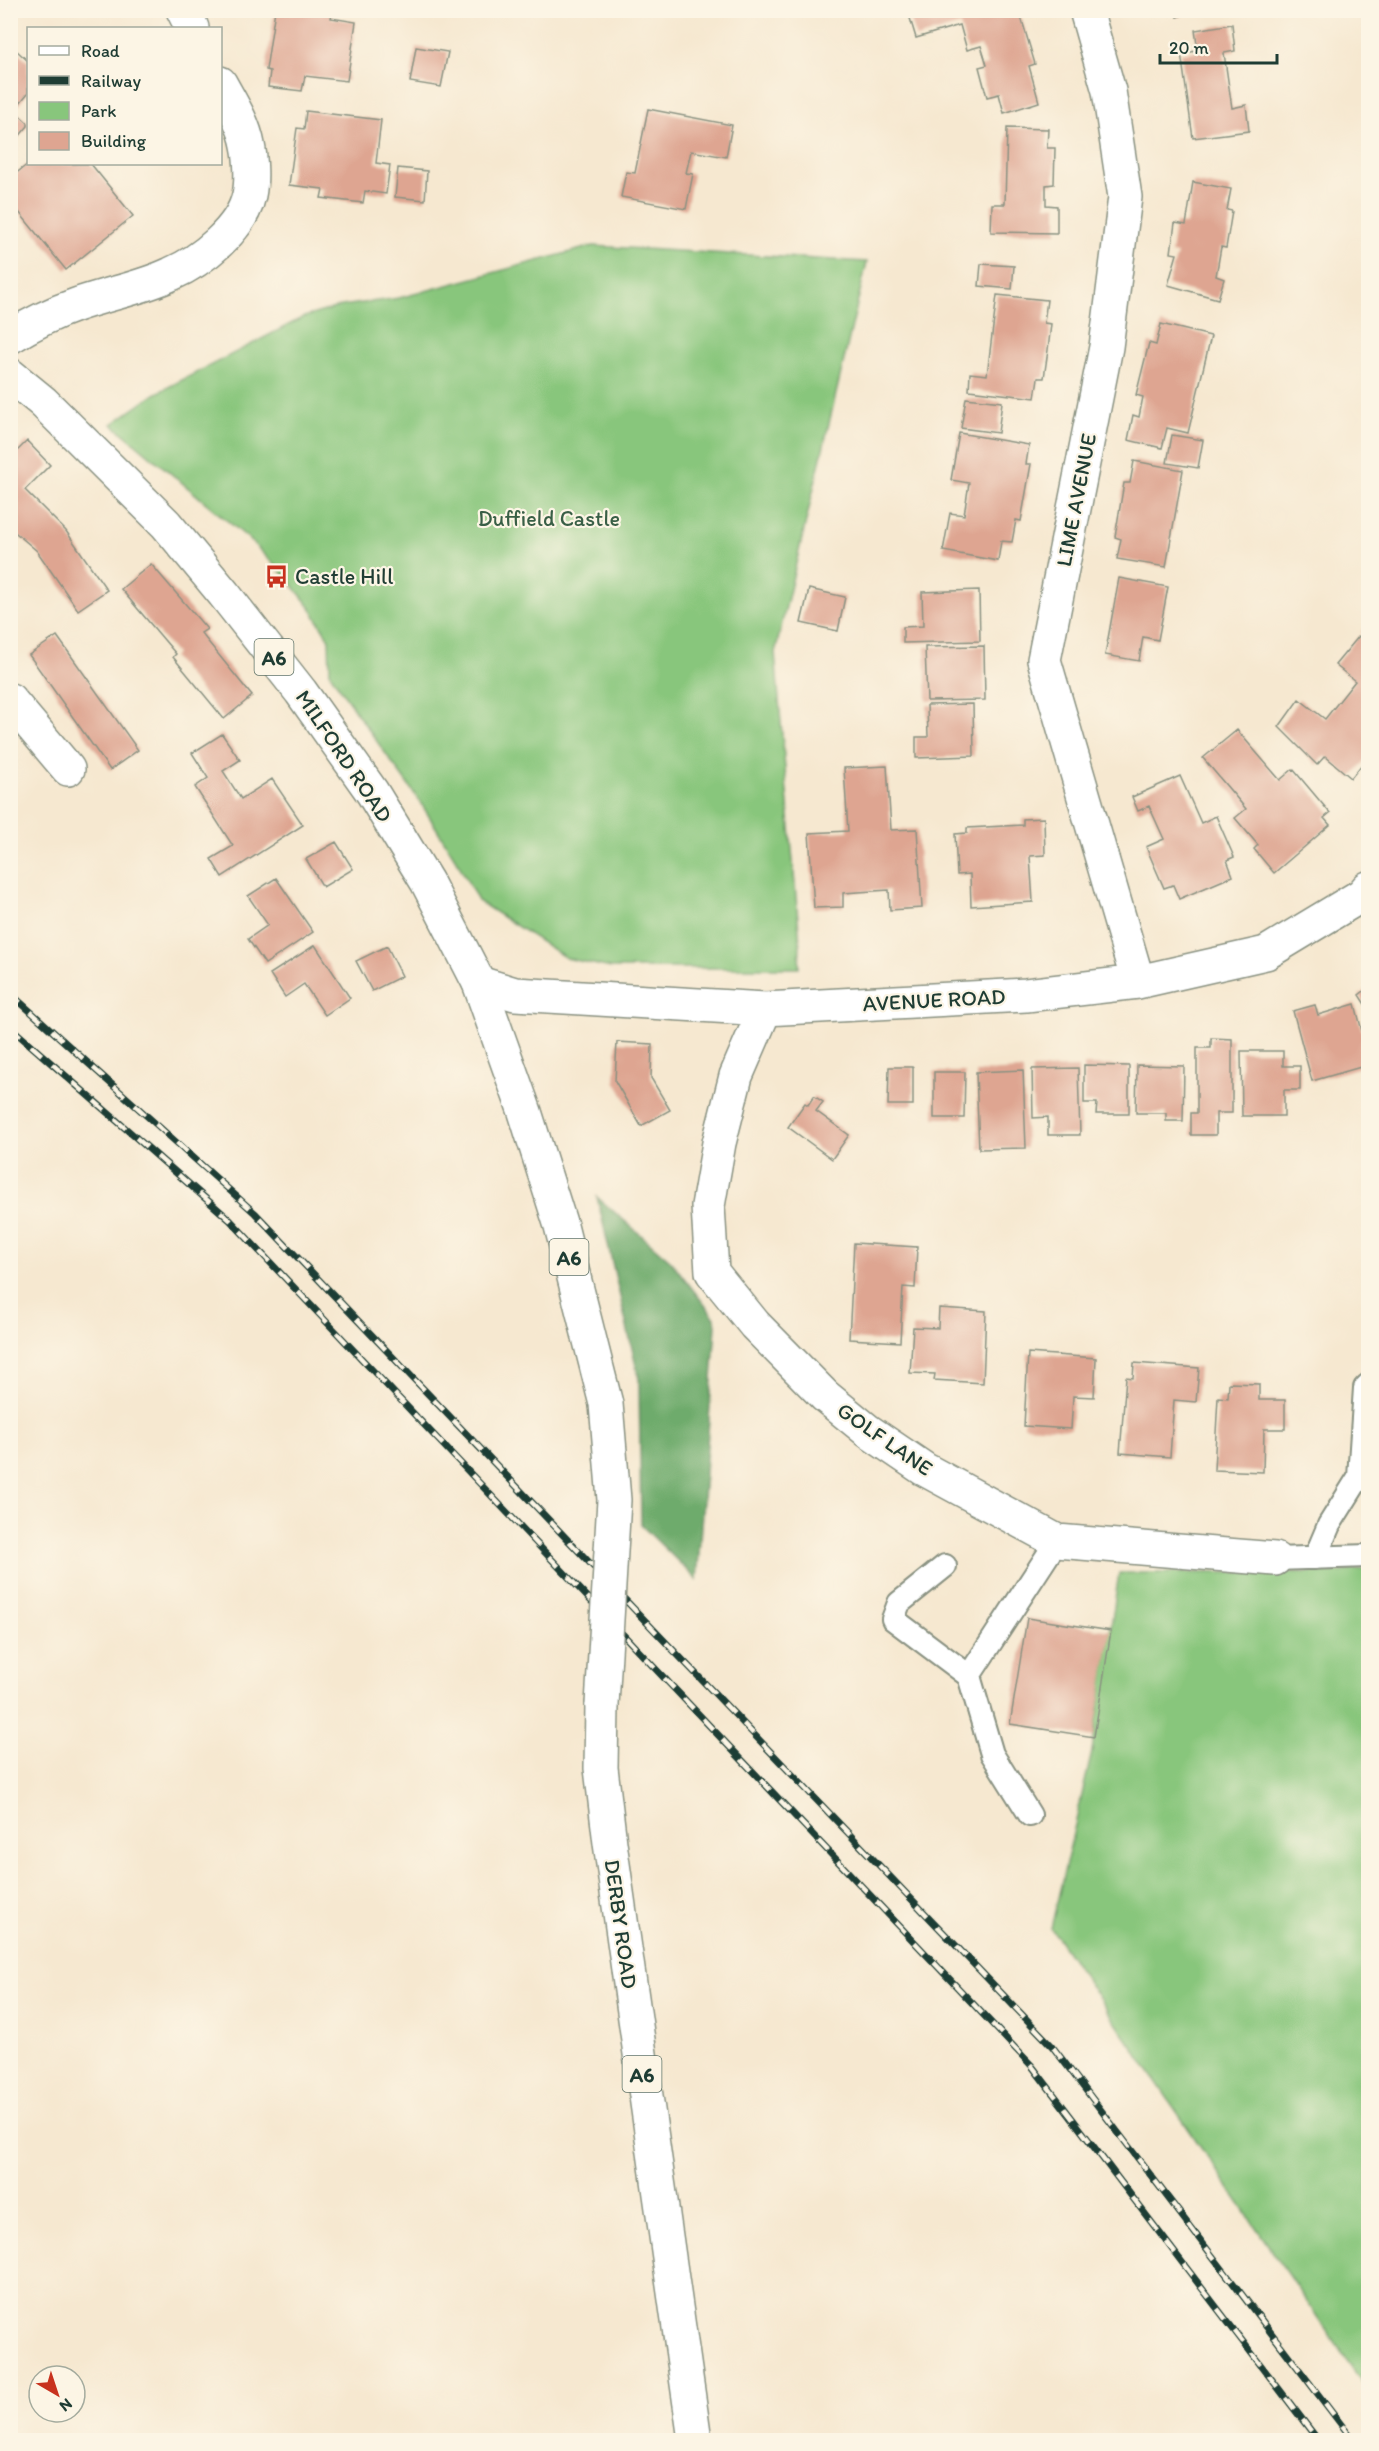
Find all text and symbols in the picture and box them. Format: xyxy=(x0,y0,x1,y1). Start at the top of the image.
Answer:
legend xyxy=(27,27,222,165)
scale bar xyxy=(1160,27,1277,65)
text: 20 m xyxy=(1169,37,1209,59)
text: Road xyxy=(81,40,120,62)
text: Railway xyxy=(81,70,142,92)
text: Park xyxy=(81,100,116,122)
text: Building xyxy=(81,130,147,152)
street label: LIME AVENUE xyxy=(1050,431,1102,569)
park label: Duffield Castle xyxy=(478,505,620,532)
bus stop icon: Castle Hill xyxy=(264,563,290,589)
place label: Castle Hill xyxy=(295,563,394,590)
road number: A6 xyxy=(254,639,294,675)
street label: MILFORD ROAD xyxy=(290,685,398,827)
street label: AVENUE ROAD xyxy=(862,983,1006,1017)
road number: A6 xyxy=(550,1239,588,1275)
street label: GOLF LANE xyxy=(832,1396,938,1482)
street label: DERBY ROAD xyxy=(599,1858,643,1990)
road number: A6 xyxy=(622,2056,662,2092)
north arrow xyxy=(27,2364,87,2424)
text: N xyxy=(56,2394,76,2416)

